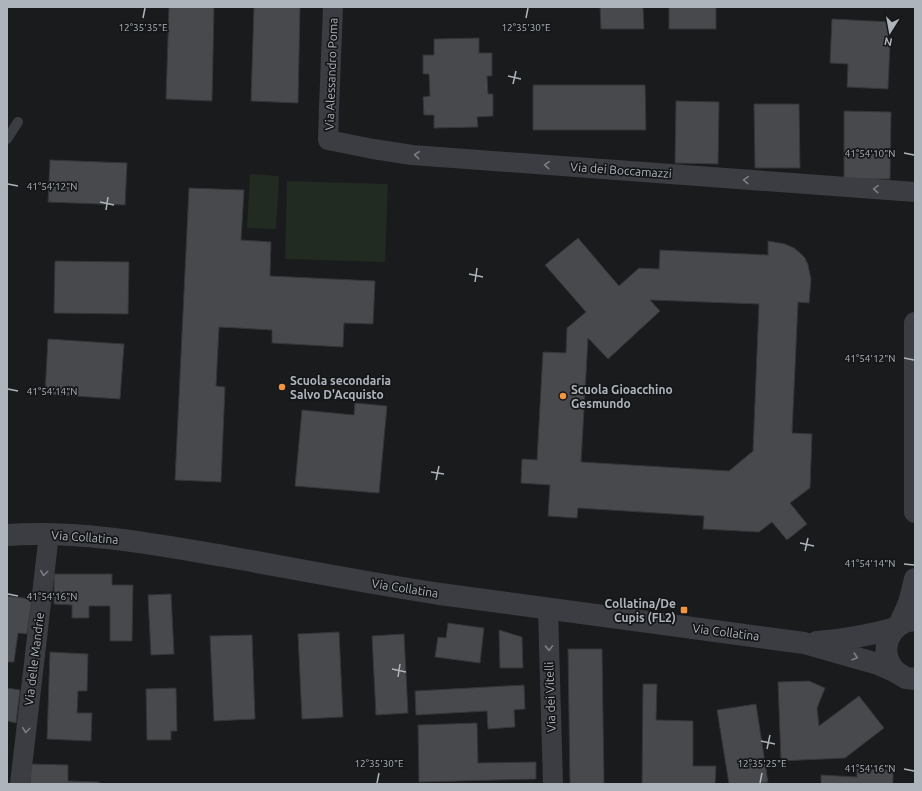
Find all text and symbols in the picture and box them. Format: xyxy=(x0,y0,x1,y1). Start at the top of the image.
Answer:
north arrow xyxy=(870,12,910,52)
street label: Via Alessandro Poma xyxy=(323,17,339,131)
text: 12°35'35"E xyxy=(118,22,168,33)
text: 12°35'30"E xyxy=(501,22,551,33)
text: N xyxy=(883,35,893,48)
text: 41°54'10"N xyxy=(845,148,895,159)
one-way arrow xyxy=(414,150,420,159)
one-way arrow xyxy=(544,160,550,169)
street label: Via dei Boccamazzi xyxy=(570,160,672,180)
one-way arrow xyxy=(743,175,749,184)
text: 41°54'12"N xyxy=(27,181,77,192)
one-way arrow xyxy=(873,185,879,194)
text: 41°54'12"N xyxy=(845,353,895,364)
place label: Scuola secondaria Salvo D'Acquisto xyxy=(290,374,391,401)
marker: Scuola secondaria Salvo D'Acquisto xyxy=(277,382,287,392)
place label: Scuola Gioacchino Gesmundo xyxy=(571,383,673,410)
text: 41°54'14"N xyxy=(27,386,77,397)
marker: Scuola Gioacchino Gesmundo xyxy=(558,391,568,401)
street label: Via Collatina xyxy=(51,528,119,546)
text: 41°54'14"N xyxy=(845,558,895,569)
one-way arrow xyxy=(40,570,49,576)
street label: Via Collatina xyxy=(371,576,439,600)
text: 41°54'16"N xyxy=(27,591,77,602)
place label: Collatina/De Cupis (FL2) xyxy=(605,597,676,625)
marker: Collatina/De Cupis (FL2) xyxy=(679,605,689,615)
street label: Via delle Mandrie xyxy=(22,612,46,706)
street label: Via Collatina xyxy=(692,621,760,643)
one-way arrow xyxy=(545,645,553,651)
one-way arrow xyxy=(851,652,858,661)
street label: Via dei Vitelli xyxy=(542,661,558,733)
one-way arrow xyxy=(22,727,31,733)
text: 12°35'30"E xyxy=(354,758,404,769)
text: 12°35'25"E xyxy=(737,758,787,769)
text: 41°54'16"N xyxy=(845,763,895,774)

